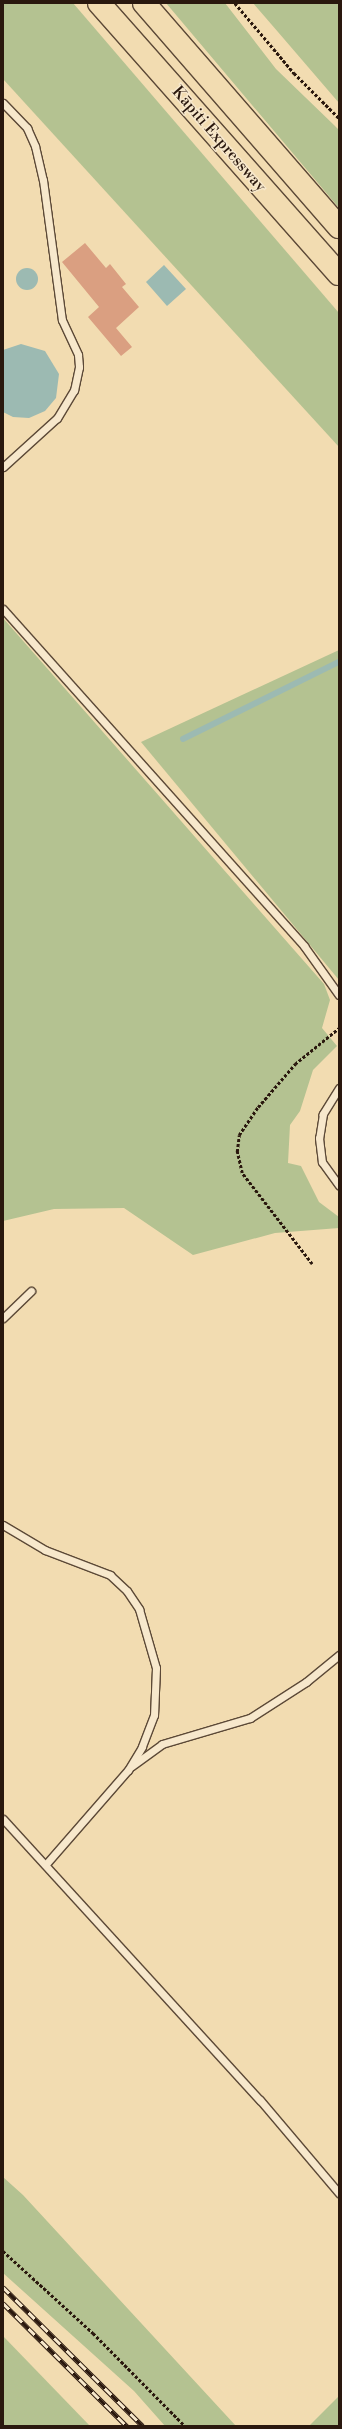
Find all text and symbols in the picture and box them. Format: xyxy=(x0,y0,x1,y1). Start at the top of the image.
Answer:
street label: Kāpiti Expressway xyxy=(168,82,270,196)

